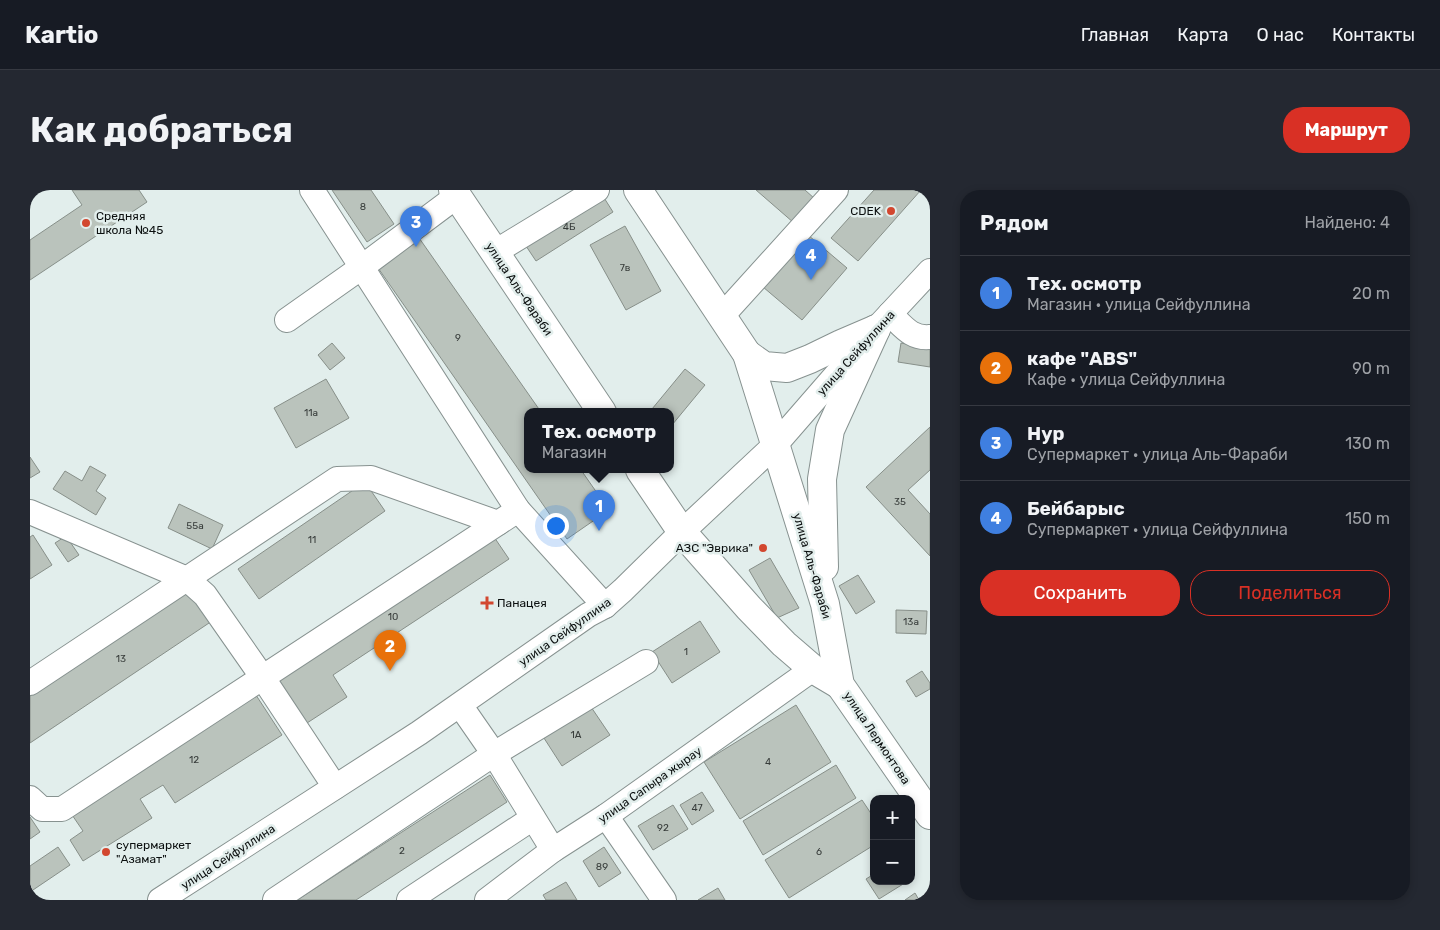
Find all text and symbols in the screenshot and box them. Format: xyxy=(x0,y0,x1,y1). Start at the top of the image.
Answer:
text: Kartio xyxy=(25,21,99,49)
text: Главная xyxy=(1081,24,1149,46)
text: Карта xyxy=(1177,24,1229,46)
text: О нас xyxy=(1257,24,1304,46)
text: Контакты xyxy=(1332,24,1415,46)
button: Маршрут xyxy=(1283,107,1410,153)
text: Как добраться xyxy=(30,109,293,151)
house number: 8 xyxy=(360,201,366,213)
place label: CDEK xyxy=(850,204,882,218)
marker: CDEK xyxy=(885,205,897,217)
pin: 3 xyxy=(400,206,432,247)
place label: Средняя школа №45 xyxy=(96,209,163,237)
text: Рядом xyxy=(980,210,1049,235)
text: Найдено: 4 xyxy=(1305,213,1390,232)
marker: Средняя школа №45 xyxy=(80,217,92,229)
house number: 4Б xyxy=(563,221,576,233)
pin: 4 xyxy=(795,239,827,280)
street label: улица Аль-Фараби xyxy=(483,240,555,338)
house number: 7в xyxy=(620,262,631,274)
text: Тех. осмотр xyxy=(1027,272,1141,295)
text: 1 xyxy=(992,284,1000,303)
text: 20 m xyxy=(1352,284,1390,303)
text: Магазин · улица Сейфуллина xyxy=(1027,295,1251,314)
street label: улица Сейфуллина xyxy=(814,308,898,398)
house number: 9 xyxy=(455,332,461,344)
text: кафе "ABS" xyxy=(1027,347,1137,370)
text: 2 xyxy=(991,359,1001,378)
text: 90 m xyxy=(1352,359,1390,378)
text: Кафе · улица Сейфуллина xyxy=(1027,370,1225,389)
house number: 11а xyxy=(304,407,318,419)
popup xyxy=(524,408,674,473)
text: Тех. осмотр xyxy=(542,420,656,443)
text: Нур xyxy=(1027,422,1064,445)
text: 3 xyxy=(991,434,1001,453)
text: 130 m xyxy=(1345,434,1390,453)
text: Магазин xyxy=(542,443,607,462)
text: Супермаркет · улица Аль-Фараби xyxy=(1027,445,1288,464)
pin: 1 xyxy=(583,490,615,531)
house number: 35 xyxy=(894,496,906,508)
text: Бейбарыс xyxy=(1027,497,1125,520)
text: 4 xyxy=(991,509,1001,528)
text: 150 m xyxy=(1345,509,1390,528)
street label: улица Аль-Фараби xyxy=(790,512,834,620)
your location xyxy=(543,513,569,539)
house number: 55а xyxy=(186,520,204,532)
text: Супермаркет · улица Сейфуллина xyxy=(1027,520,1288,539)
house number: 11 xyxy=(308,534,316,546)
place label: АЗС "Эврика" xyxy=(676,541,753,555)
marker: АЗС "Эврика" xyxy=(757,542,769,554)
button: Сохранить xyxy=(980,570,1180,616)
button: Поделиться xyxy=(1190,570,1390,616)
street label: улица Сейфуллина xyxy=(516,595,614,669)
place label: Панацея xyxy=(497,596,547,610)
marker: Панацея xyxy=(481,597,493,609)
house number: 10 xyxy=(388,611,398,623)
house number: 13а xyxy=(903,616,919,628)
pin: 2 xyxy=(374,630,406,671)
house number: 1 xyxy=(684,646,688,658)
house number: 13 xyxy=(116,653,126,665)
street label: улица Лермонтова xyxy=(841,689,913,787)
house number: 1А xyxy=(571,729,582,741)
street label: улица Сапыра жырау xyxy=(596,744,705,826)
house number: 12 xyxy=(189,754,199,766)
house number: 4 xyxy=(765,756,771,768)
map controls xyxy=(870,795,915,885)
button: + xyxy=(870,795,915,840)
house number: 47 xyxy=(691,802,703,814)
street label: улица Сейфуллина xyxy=(178,821,278,893)
house number: 92 xyxy=(657,822,669,834)
place label: супермаркет "Азамат" xyxy=(116,838,191,866)
button: − xyxy=(870,840,915,885)
house number: 2 xyxy=(399,845,405,857)
marker: супермаркет "Азамат" xyxy=(100,846,112,858)
house number: 6 xyxy=(816,846,822,858)
house number: 89 xyxy=(596,861,608,873)

